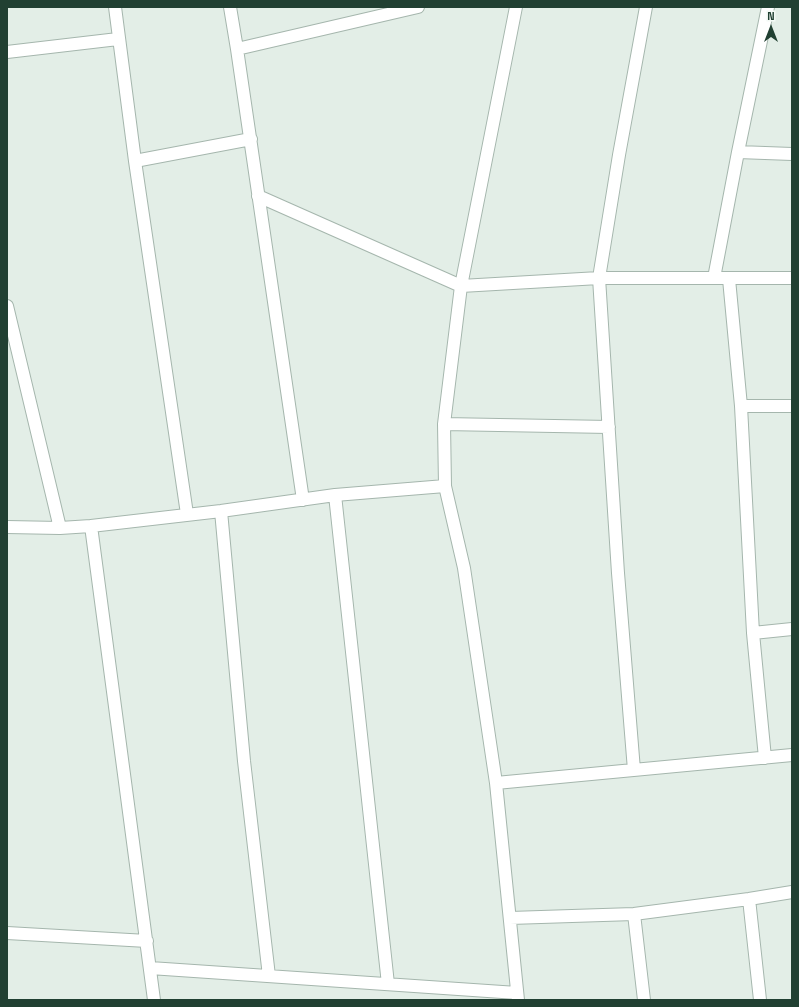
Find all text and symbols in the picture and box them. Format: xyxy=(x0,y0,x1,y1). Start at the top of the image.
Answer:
north arrow xyxy=(751,8,791,48)
text: N xyxy=(767,9,775,23)

